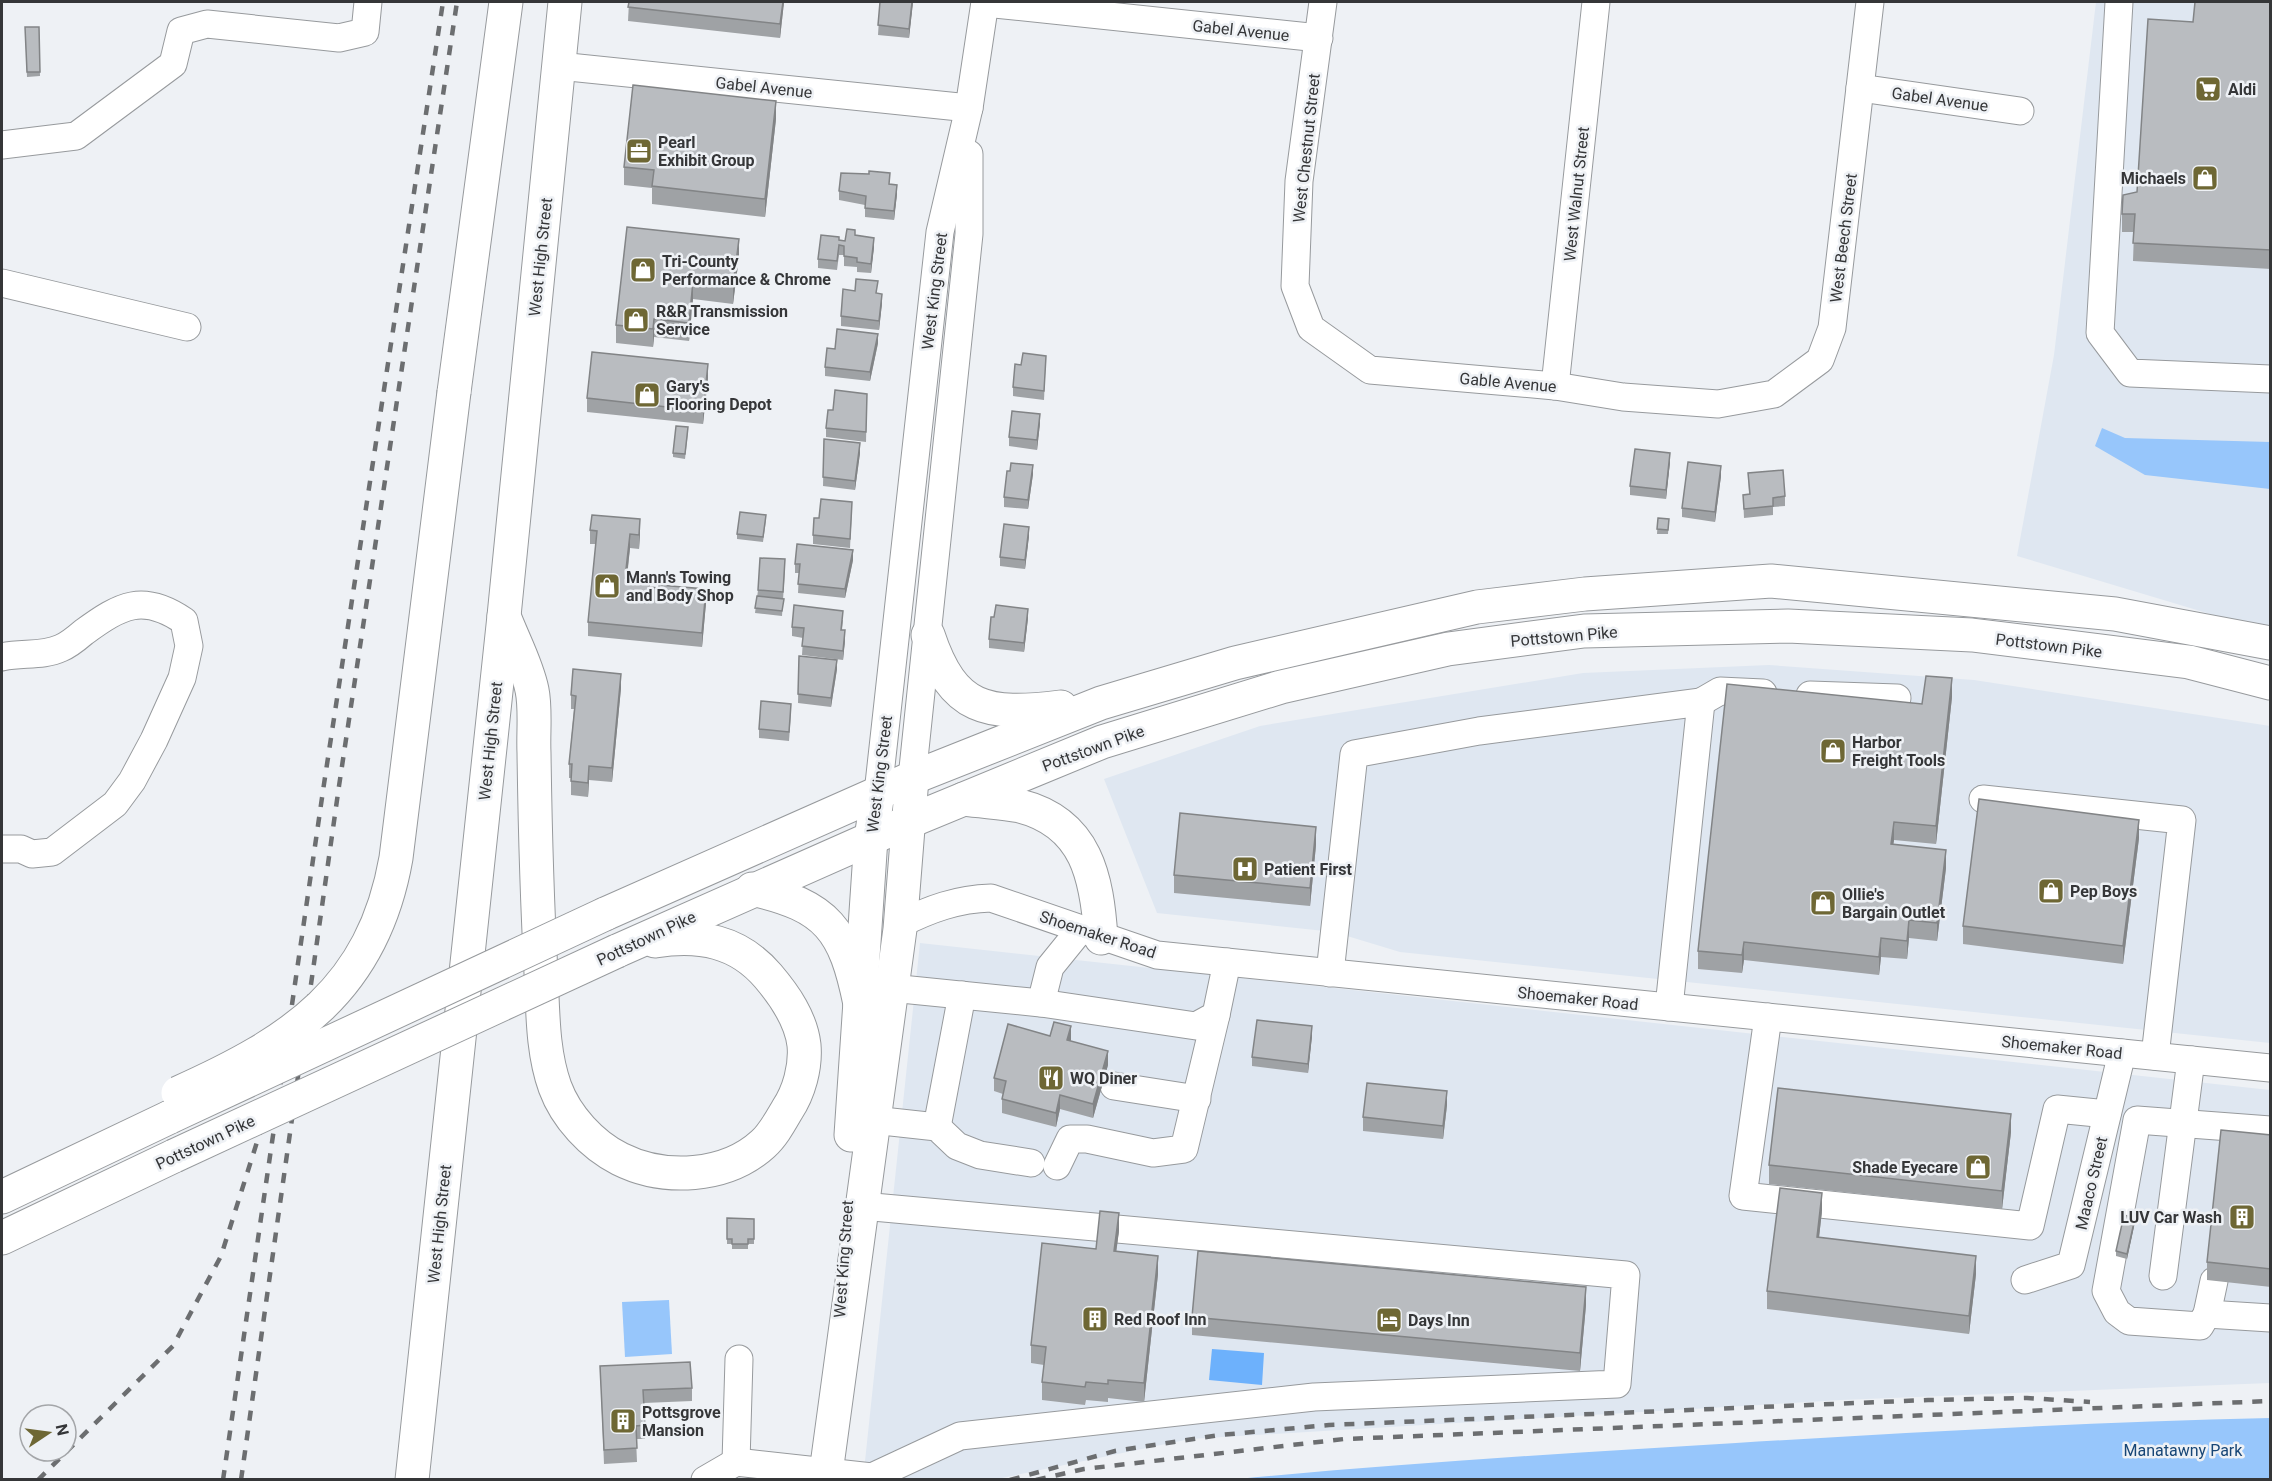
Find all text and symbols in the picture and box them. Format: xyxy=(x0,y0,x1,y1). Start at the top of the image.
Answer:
street label: Gabel Avenue xyxy=(1192,16,1290,45)
street label: West Chestnut Street xyxy=(1289,72,1324,224)
street label: Gabel Avenue xyxy=(715,73,813,102)
supermarket icon: Aldi xyxy=(2193,74,2223,104)
place label: Aldi xyxy=(2228,80,2256,99)
street label: Gabel Avenue xyxy=(1890,83,1989,116)
street label: West Walnut Street xyxy=(1560,126,1593,262)
place label: Pearl Exhibit Group xyxy=(658,133,754,170)
office icon: Pearl Exhibit Group xyxy=(624,136,654,166)
shop icon: Michaels xyxy=(2190,163,2220,193)
place label: Michaels xyxy=(2121,169,2186,188)
street label: West Beech Street xyxy=(1826,172,1861,304)
street label: West High Street xyxy=(525,197,556,317)
street label: West King Street xyxy=(918,231,951,351)
place label: Tri-County Performance & Chrome xyxy=(662,252,831,289)
shop icon: Tri-County Performance & Chrome xyxy=(628,255,658,285)
place label: R&R Transmission Service xyxy=(656,302,788,339)
shop icon: R&R Transmission Service xyxy=(621,305,651,335)
street label: Gable Avenue xyxy=(1459,369,1557,396)
place label: Gary's Flooring Depot xyxy=(666,377,772,414)
shop icon: Gary's Flooring Depot xyxy=(632,380,662,410)
place label: Mann's Towing and Body Shop xyxy=(626,568,734,605)
shop icon: Mann's Towing and Body Shop xyxy=(592,571,622,601)
street label: Pottstown Pike xyxy=(1510,622,1618,651)
street label: Pottstown Pike xyxy=(1995,630,2103,661)
street label: West High Street xyxy=(475,681,506,801)
street label: West King Street xyxy=(863,714,896,834)
street label: Pottstown Pike xyxy=(1040,721,1147,776)
place label: Harbor Freight Tools xyxy=(1852,733,1945,770)
shop icon: Harbor Freight Tools xyxy=(1818,736,1848,766)
hospital icon: Patient First xyxy=(1230,854,1260,884)
place label: Patient First xyxy=(1264,860,1353,879)
shop icon: Pep Boys xyxy=(2036,876,2066,906)
place label: Pep Boys xyxy=(2070,882,2137,901)
place label: Ollie's Bargain Outlet xyxy=(1842,885,1946,922)
shop icon: Ollie's Bargain Outlet xyxy=(1808,888,1838,918)
street label: Pottstown Pike xyxy=(594,907,699,970)
street label: Shoemaker Road xyxy=(1037,907,1158,962)
street label: Shoemaker Road xyxy=(1517,983,1639,1014)
street label: Shoemaker Road xyxy=(2001,1032,2123,1063)
restaurant icon: WQ Diner xyxy=(1036,1063,1066,1093)
place label: WQ Diner xyxy=(1070,1069,1137,1088)
street label: Pottstown Pike xyxy=(153,1111,258,1174)
street label: Maaco Street xyxy=(2072,1135,2111,1232)
shop icon: Shade Eyecare xyxy=(1963,1152,1993,1182)
place label: Shade Eyecare xyxy=(1852,1158,1958,1177)
street label: West High Street xyxy=(424,1164,455,1284)
street label: West King Street xyxy=(830,1200,857,1318)
building icon: LUV Car Wash xyxy=(2227,1202,2257,1232)
place label: LUV Car Wash xyxy=(2120,1208,2222,1227)
building icon: Red Roof Inn xyxy=(1080,1304,1110,1334)
hotel icon: Days Inn xyxy=(1374,1305,1404,1335)
place label: Red Roof Inn xyxy=(1114,1310,1207,1329)
place label: Days Inn xyxy=(1408,1311,1470,1330)
north arrow xyxy=(18,1403,78,1463)
place label: Pottsgrove Mansion xyxy=(642,1403,721,1440)
building icon: Pottsgrove Mansion xyxy=(608,1406,638,1436)
text: N xyxy=(52,1422,73,1437)
park label: Manatawny Park xyxy=(2124,1441,2243,1460)

